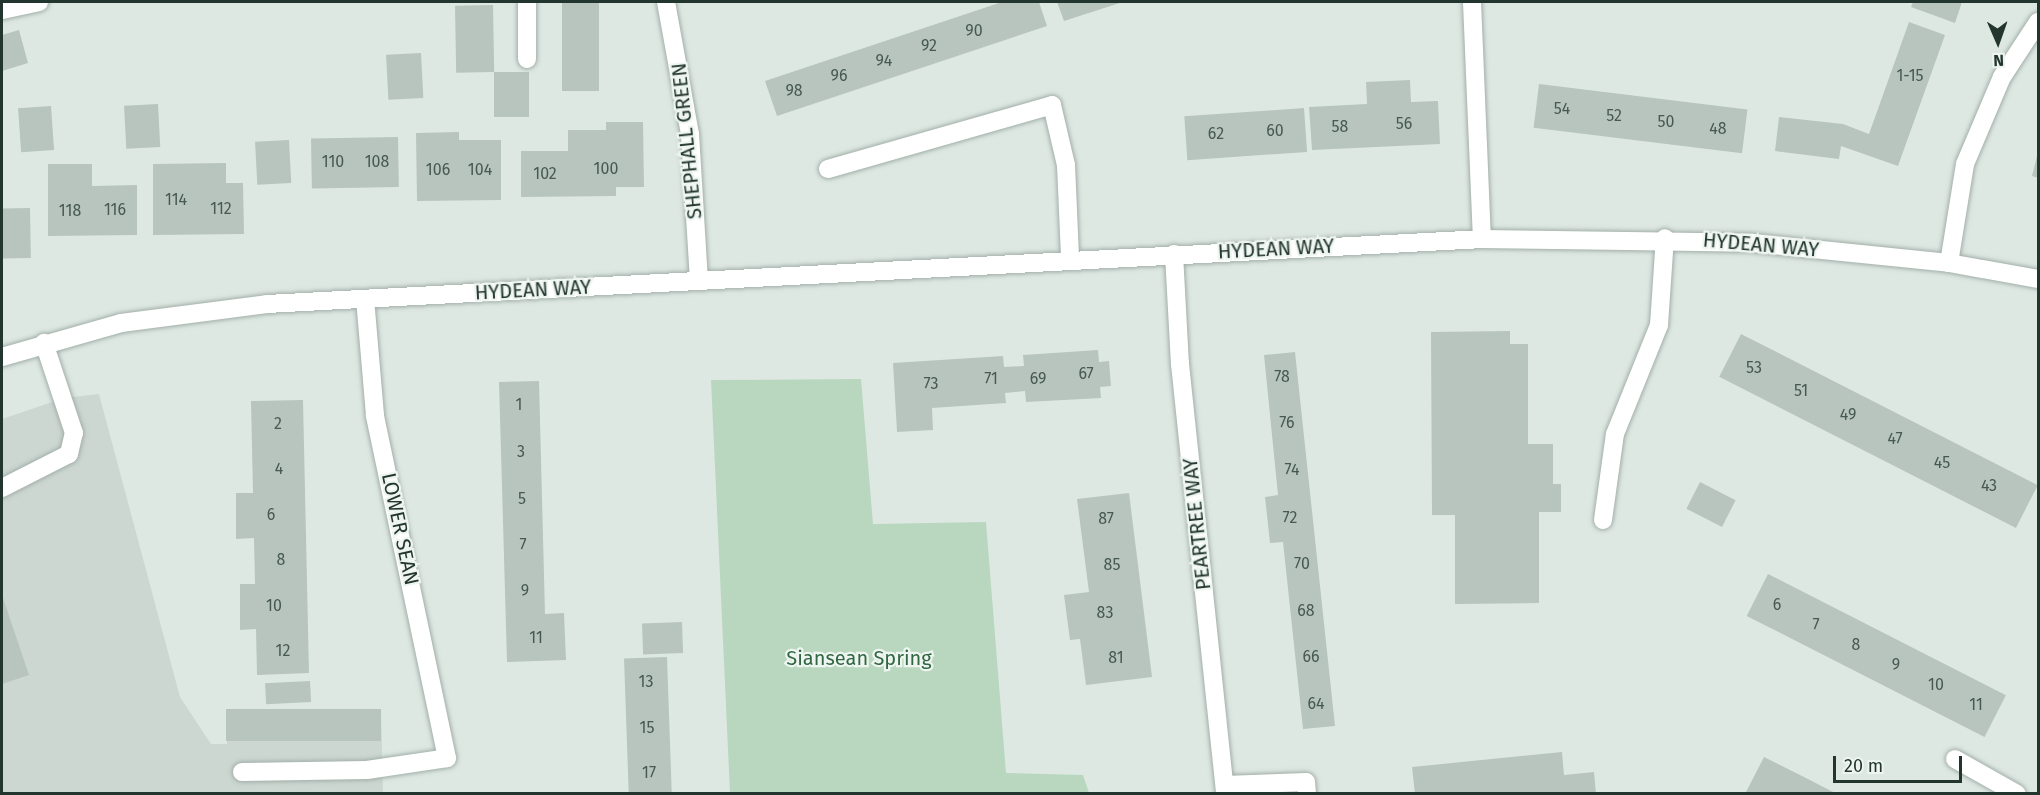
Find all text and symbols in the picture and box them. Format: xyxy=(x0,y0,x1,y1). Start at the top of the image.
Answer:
north arrow xyxy=(1968,12,2028,72)
house number: 90 xyxy=(965,21,983,41)
house number: 92 xyxy=(921,36,937,56)
house number: 94 xyxy=(876,51,892,71)
text: N xyxy=(1993,51,2004,70)
street label: SHEPHALL GREEN xyxy=(667,62,707,220)
house number: 96 xyxy=(831,66,847,86)
house number: 1-15 xyxy=(1896,66,1924,86)
house number: 98 xyxy=(785,81,803,101)
house number: 54 xyxy=(1554,99,1570,119)
house number: 52 xyxy=(1606,106,1622,126)
house number: 50 xyxy=(1658,112,1674,132)
house number: 56 xyxy=(1396,114,1412,134)
house number: 58 xyxy=(1332,117,1348,137)
house number: 48 xyxy=(1709,119,1727,139)
house number: 60 xyxy=(1266,121,1284,141)
house number: 62 xyxy=(1208,124,1224,144)
house number: 110 xyxy=(322,152,344,172)
house number: 108 xyxy=(365,152,389,172)
house number: 100 xyxy=(594,159,618,179)
house number: 106 xyxy=(426,160,450,180)
house number: 104 xyxy=(468,160,492,180)
house number: 102 xyxy=(533,164,557,184)
house number: 114 xyxy=(165,190,187,210)
house number: 112 xyxy=(210,199,232,219)
house number: 116 xyxy=(104,200,126,220)
house number: 118 xyxy=(59,201,81,221)
street label: HYDEAN WAY xyxy=(1702,228,1820,262)
street label: HYDEAN WAY xyxy=(1217,234,1335,264)
street label: HYDEAN WAY xyxy=(474,275,592,305)
house number: 53 xyxy=(1746,358,1762,378)
house number: 67 xyxy=(1078,364,1094,384)
house number: 78 xyxy=(1274,367,1290,387)
house number: 71 xyxy=(984,369,998,389)
house number: 69 xyxy=(1030,369,1046,389)
house number: 73 xyxy=(924,374,938,394)
house number: 51 xyxy=(1794,381,1808,401)
house number: 1 xyxy=(516,395,522,415)
house number: 49 xyxy=(1840,405,1856,425)
house number: 76 xyxy=(1279,413,1295,433)
house number: 2 xyxy=(274,414,282,434)
house number: 47 xyxy=(1887,429,1903,449)
house number: 3 xyxy=(517,442,525,462)
house number: 45 xyxy=(1934,453,1950,473)
street label: PEARTREE WAY xyxy=(1178,457,1216,591)
house number: 4 xyxy=(275,459,283,479)
house number: 74 xyxy=(1285,460,1299,480)
street label: LOWER SEAN xyxy=(376,471,424,587)
house number: 43 xyxy=(1981,476,1997,496)
house number: 5 xyxy=(518,489,526,509)
house number: 6 xyxy=(267,505,275,525)
house number: 72 xyxy=(1283,508,1297,528)
house number: 87 xyxy=(1098,509,1114,529)
house number: 7 xyxy=(519,535,527,555)
house number: 8 xyxy=(277,550,285,570)
house number: 70 xyxy=(1294,554,1310,574)
house number: 85 xyxy=(1104,555,1120,575)
house number: 9 xyxy=(521,581,529,601)
house number: 6 xyxy=(1773,595,1781,615)
house number: 10 xyxy=(266,596,282,616)
house number: 68 xyxy=(1297,601,1315,621)
house number: 83 xyxy=(1097,603,1113,623)
house number: 7 xyxy=(1812,615,1820,635)
house number: 11 xyxy=(529,628,543,648)
house number: 8 xyxy=(1852,635,1860,655)
house number: 12 xyxy=(276,641,290,661)
park label: Siansean Spring xyxy=(786,646,932,670)
house number: 66 xyxy=(1302,647,1320,667)
house number: 81 xyxy=(1108,648,1124,668)
house number: 9 xyxy=(1892,655,1900,675)
house number: 13 xyxy=(639,672,653,692)
house number: 10 xyxy=(1928,675,1944,695)
house number: 64 xyxy=(1307,694,1325,714)
house number: 11 xyxy=(1969,695,1983,715)
house number: 15 xyxy=(640,718,654,738)
scale bar xyxy=(1836,744,1965,782)
text: 20 m xyxy=(1844,755,1883,777)
house number: 17 xyxy=(642,763,656,783)

